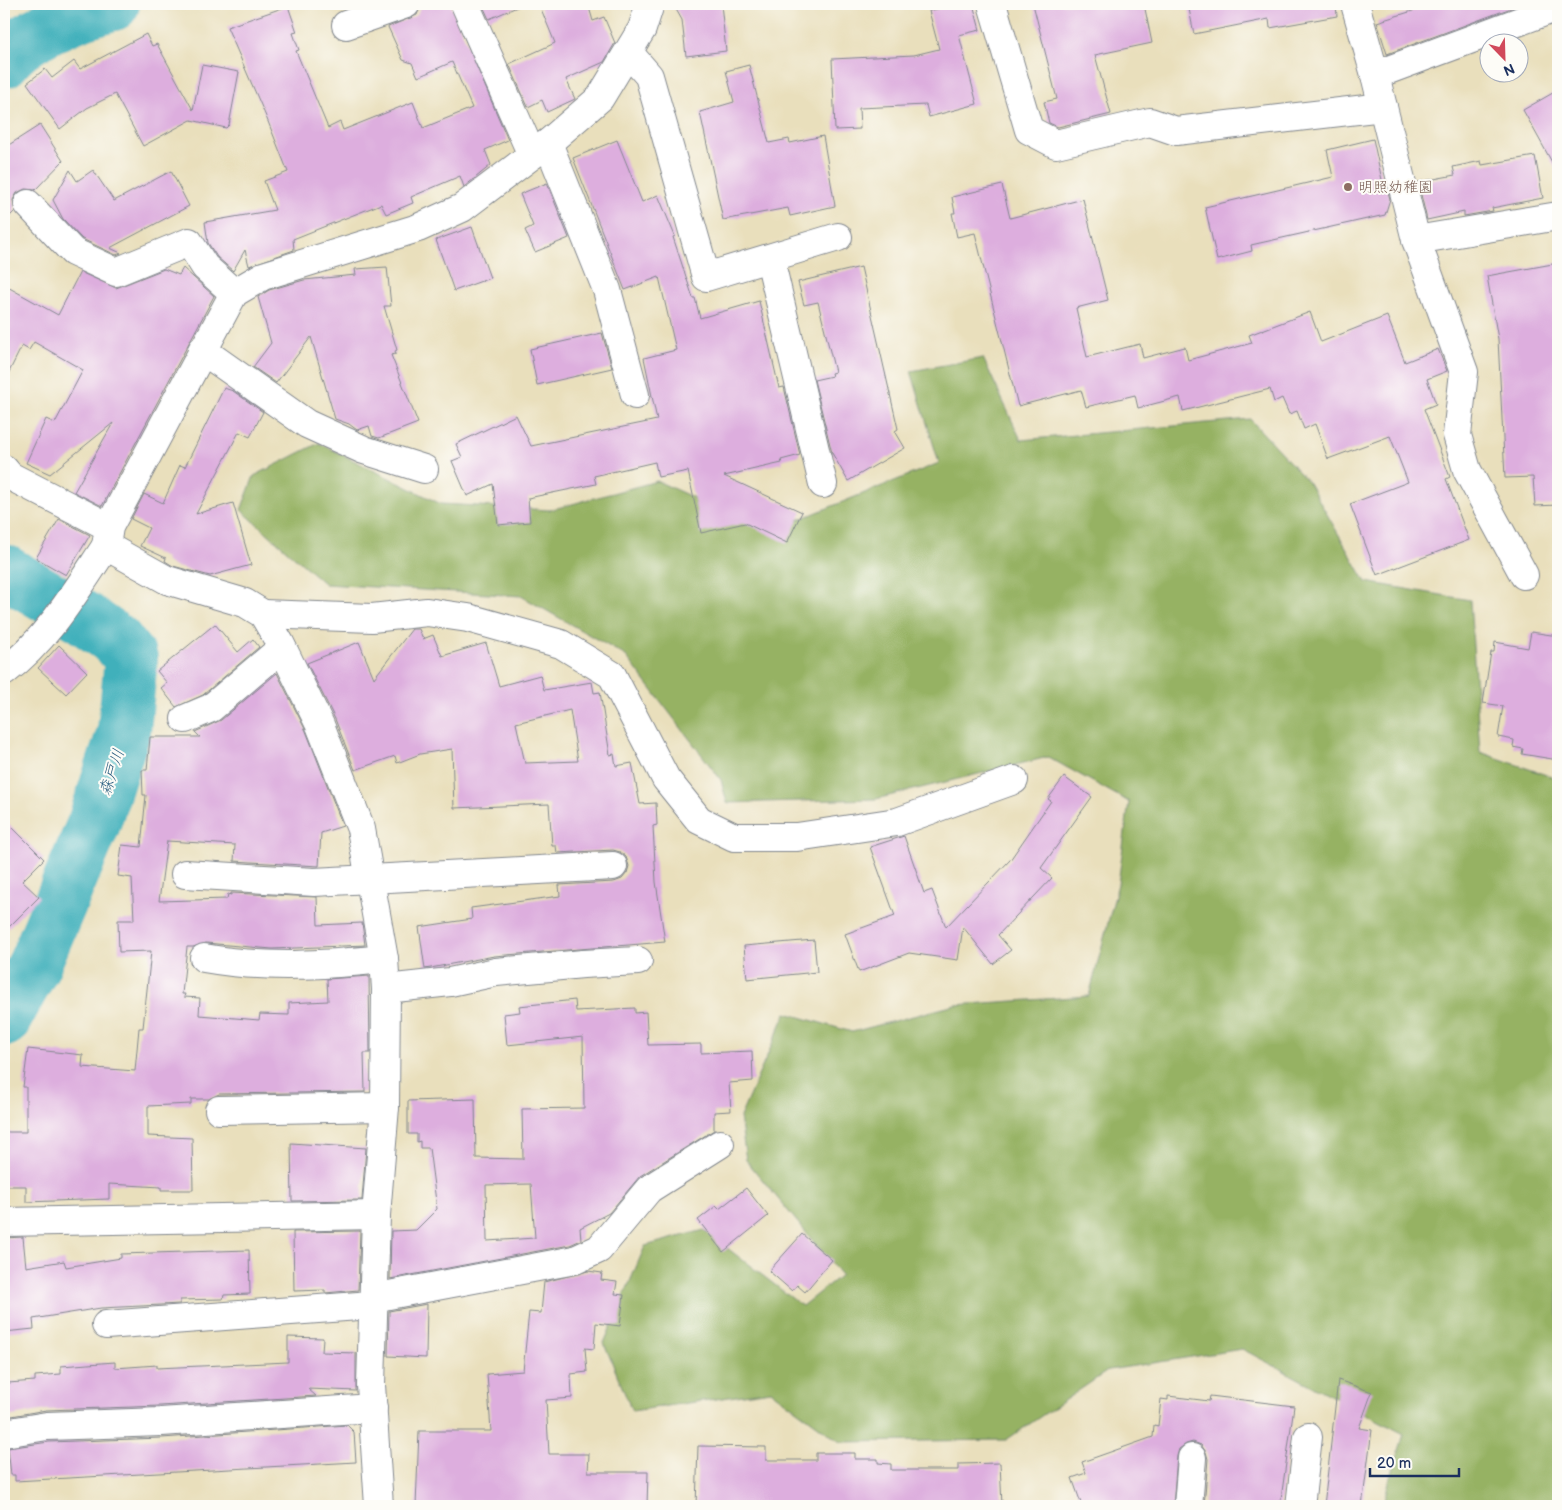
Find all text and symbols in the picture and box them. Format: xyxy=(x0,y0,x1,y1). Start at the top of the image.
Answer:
north arrow xyxy=(1480,32,1530,82)
text: N xyxy=(1501,60,1517,79)
place label: 明照幼稚園 xyxy=(1358,178,1433,197)
marker: 明照幼稚園 xyxy=(1342,181,1354,193)
water label: 森戸川 xyxy=(96,747,129,798)
scale bar xyxy=(1370,1445,1458,1477)
text: 20 m xyxy=(1377,1454,1411,1473)

